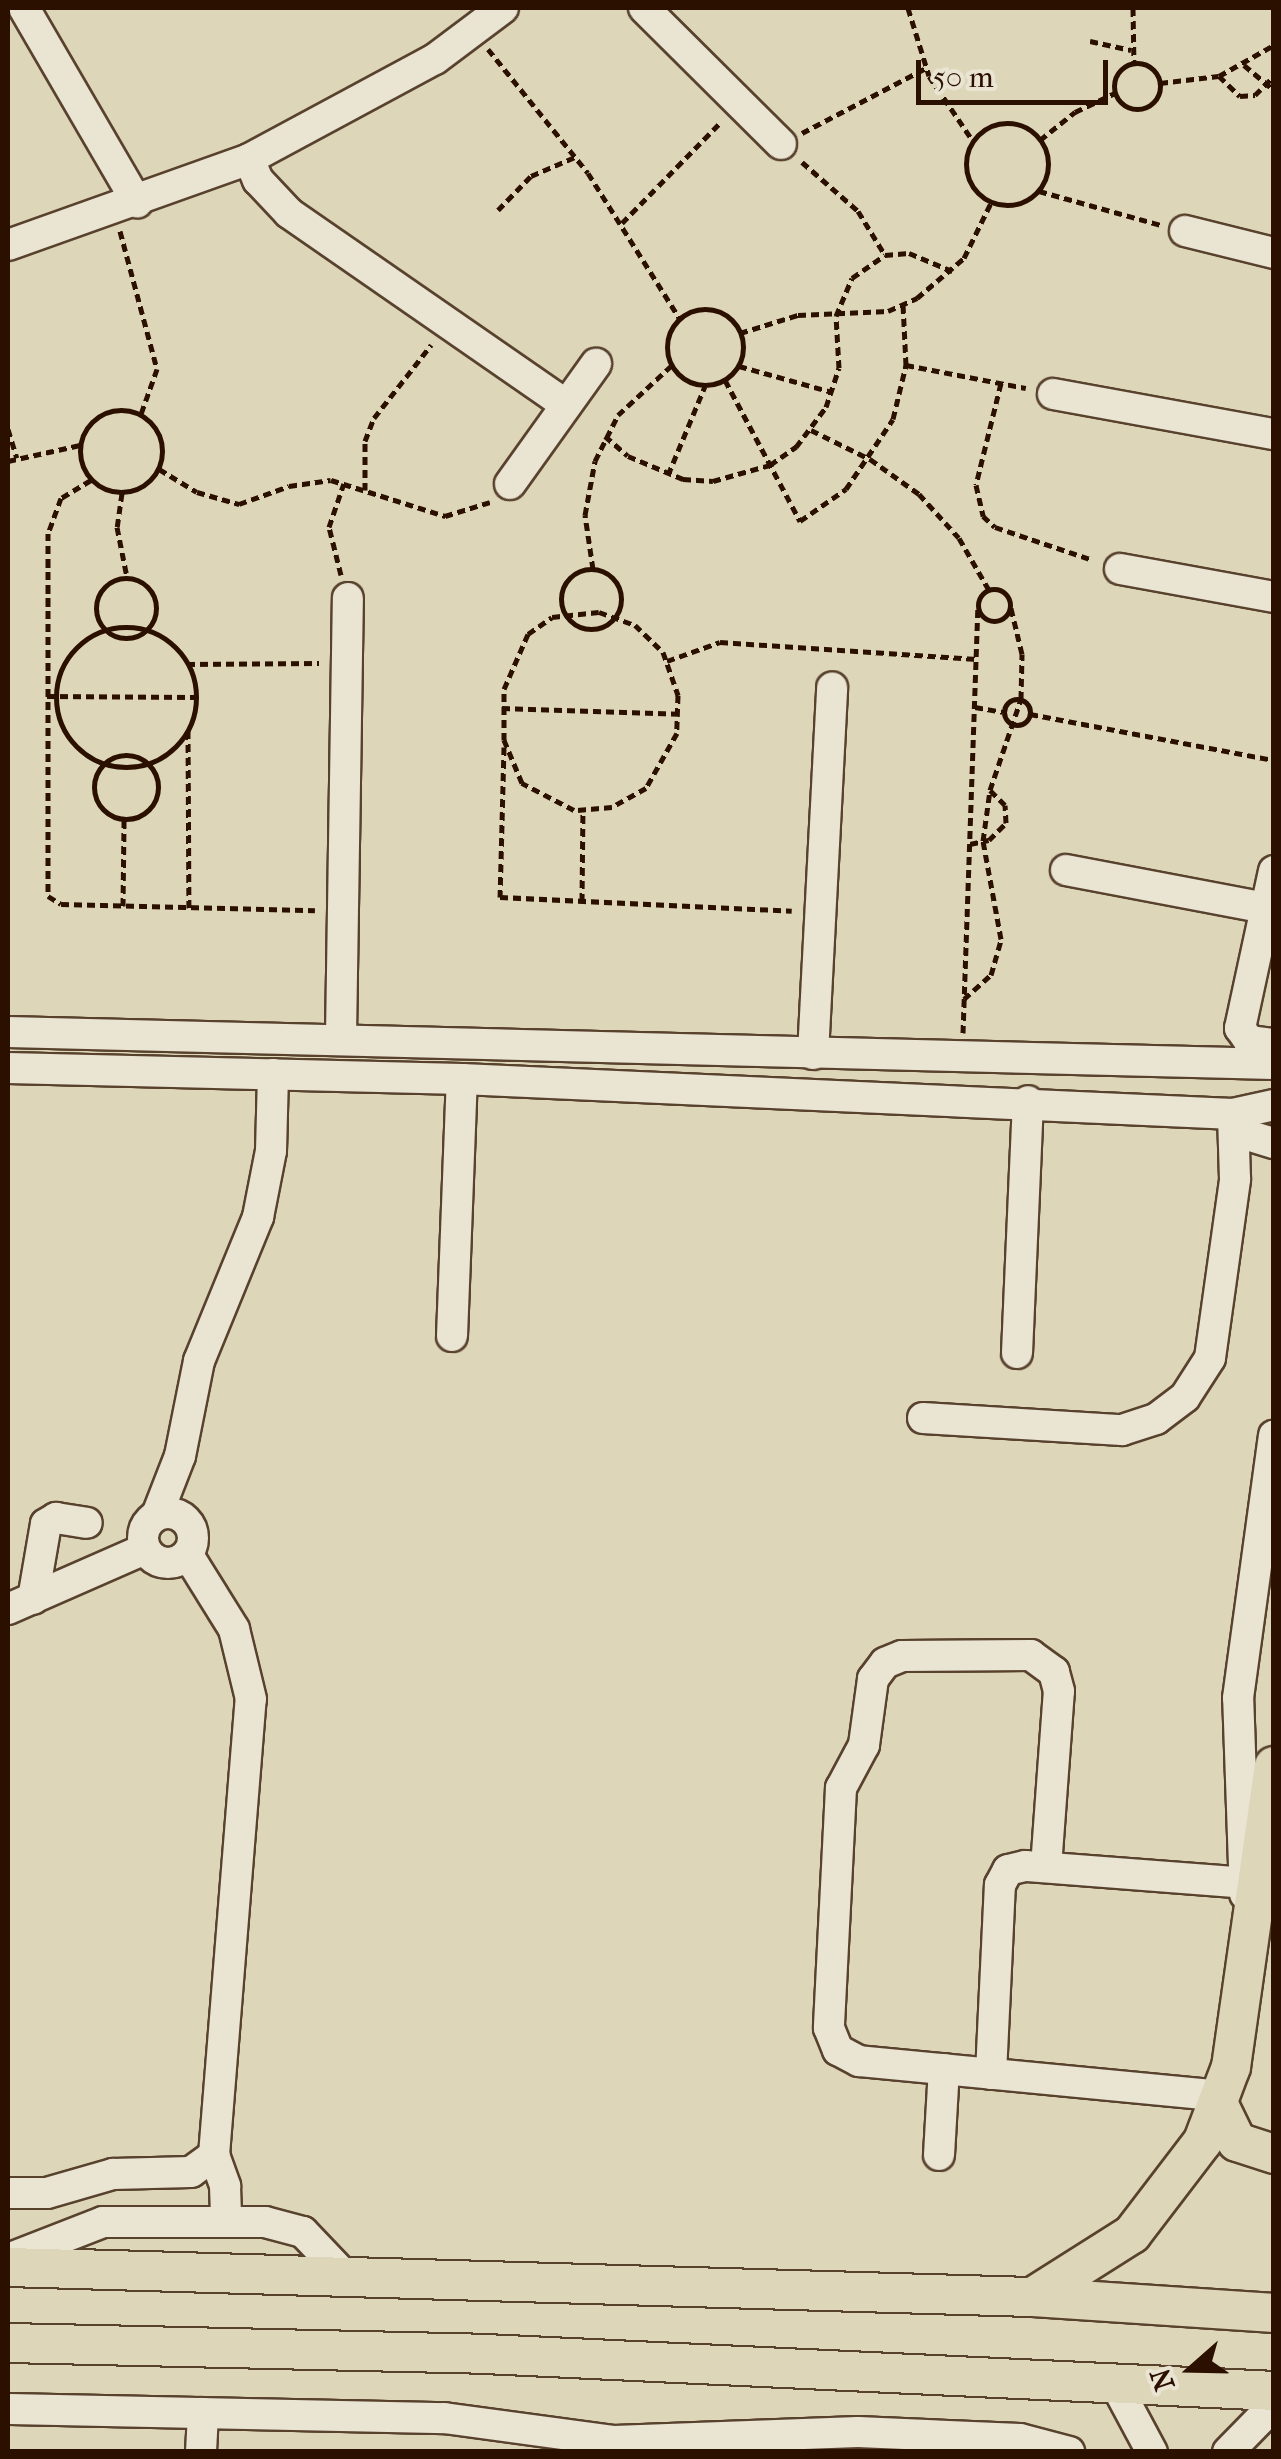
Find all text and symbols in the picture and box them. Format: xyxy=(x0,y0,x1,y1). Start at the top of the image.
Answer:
scale bar xyxy=(921,40,1114,102)
text: 50 m xyxy=(933,60,994,95)
north arrow xyxy=(1141,2319,1241,2419)
text: N xyxy=(1143,2364,1181,2395)

